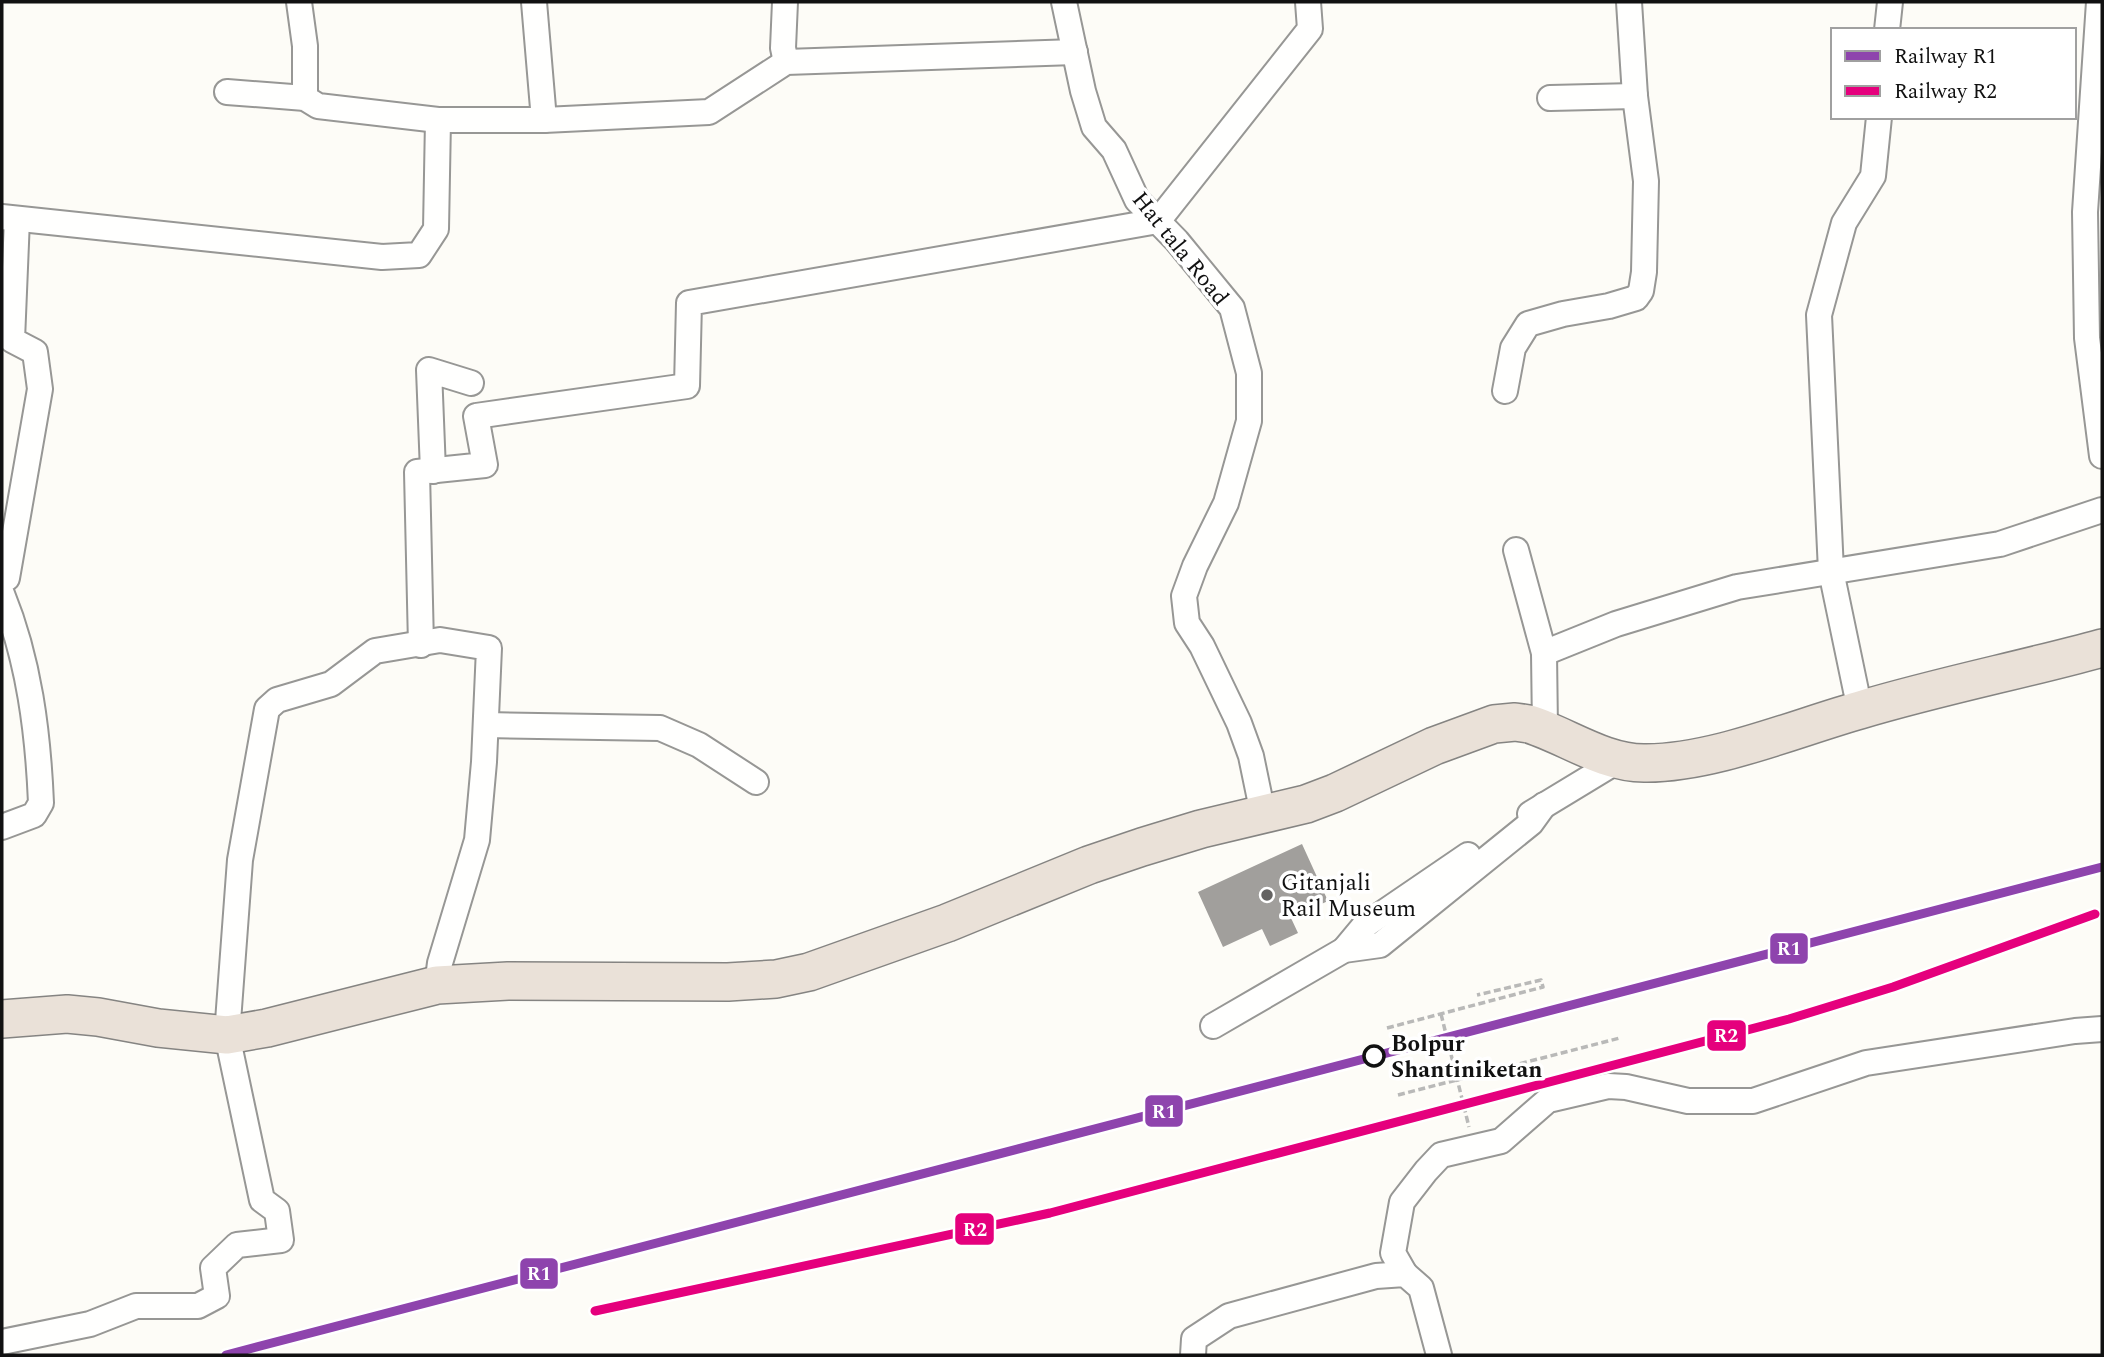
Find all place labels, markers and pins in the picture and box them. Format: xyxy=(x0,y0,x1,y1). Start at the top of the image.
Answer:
place label: Gitanjali Rail Museum xyxy=(1281,866,1416,927)
marker: Gitanjali Rail Museum xyxy=(1259,887,1275,903)
place label: Bolpur Shantiniketan xyxy=(1391,1027,1543,1088)
marker: Bolpur Shantiniketan xyxy=(1363,1045,1385,1067)

